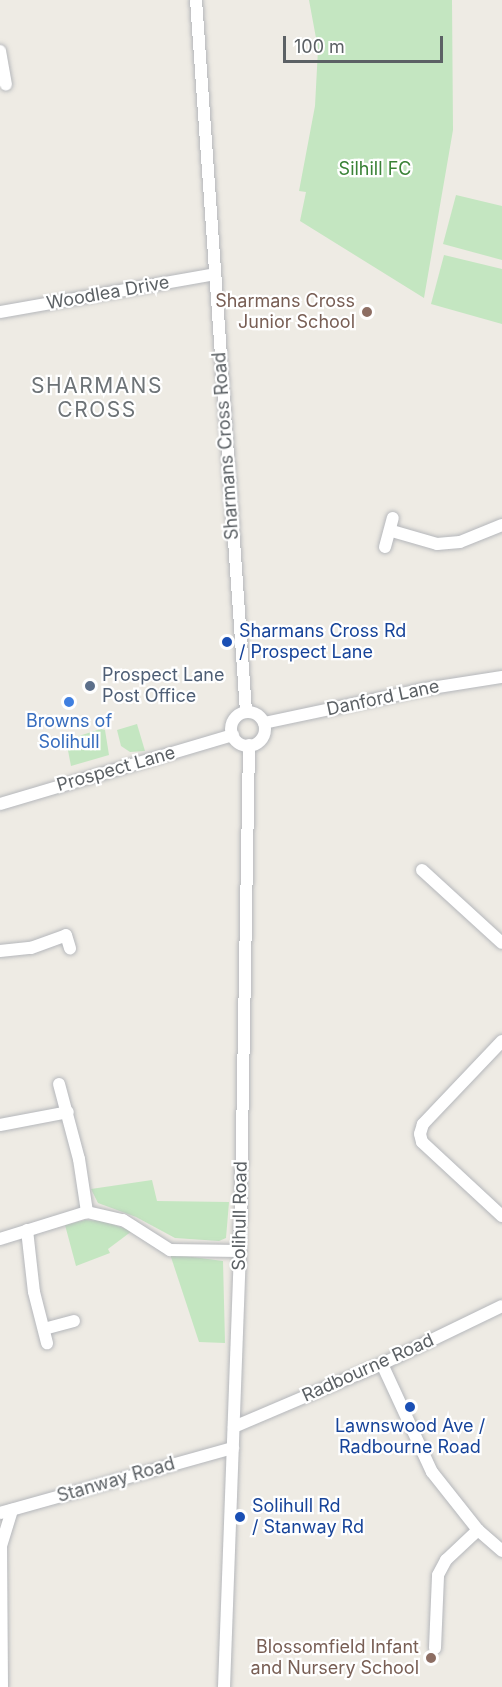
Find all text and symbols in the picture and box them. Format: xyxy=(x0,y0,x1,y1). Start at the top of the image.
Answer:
scale bar xyxy=(286,24,446,62)
text: 100 m xyxy=(294,36,345,57)
park label: Silhill FC xyxy=(339,158,411,180)
street label: Woodlea Drive xyxy=(45,272,171,314)
place label: Sharmans Cross Junior School xyxy=(215,291,355,334)
marker: Sharmans Cross Junior School xyxy=(360,305,374,319)
street label: Sharmans Cross Road xyxy=(209,351,243,541)
district label: SHARMANS CROSS xyxy=(31,373,163,423)
place label: Sharmans Cross Rd / Prospect Lane xyxy=(239,621,406,664)
marker: Sharmans Cross Rd / Prospect Lane xyxy=(220,635,234,649)
place label: Prospect Lane Post Office xyxy=(102,665,224,708)
street label: Danford Lane xyxy=(325,676,441,720)
marker: Prospect Lane Post Office xyxy=(83,679,97,693)
marker: Browns of Solihull xyxy=(62,695,76,709)
place label: Browns of Solihull xyxy=(26,711,112,754)
street label: Prospect Lane xyxy=(54,742,178,796)
street label: Solihull Road xyxy=(228,1161,252,1271)
street label: Radbourne Road xyxy=(299,1329,437,1407)
marker: Lawnswood Ave / Radbourne Road xyxy=(403,1400,417,1414)
place label: Lawnswood Ave / Radbourne Road xyxy=(335,1416,485,1458)
street label: Stanway Road xyxy=(55,1453,177,1507)
place label: Solihull Rd / Stanway Rd xyxy=(252,1496,364,1538)
marker: Solihull Rd / Stanway Rd xyxy=(233,1510,247,1524)
place label: Blossomfield Infant and Nursery School xyxy=(251,1637,419,1680)
marker: Blossomfield Infant and Nursery School xyxy=(424,1651,438,1665)

